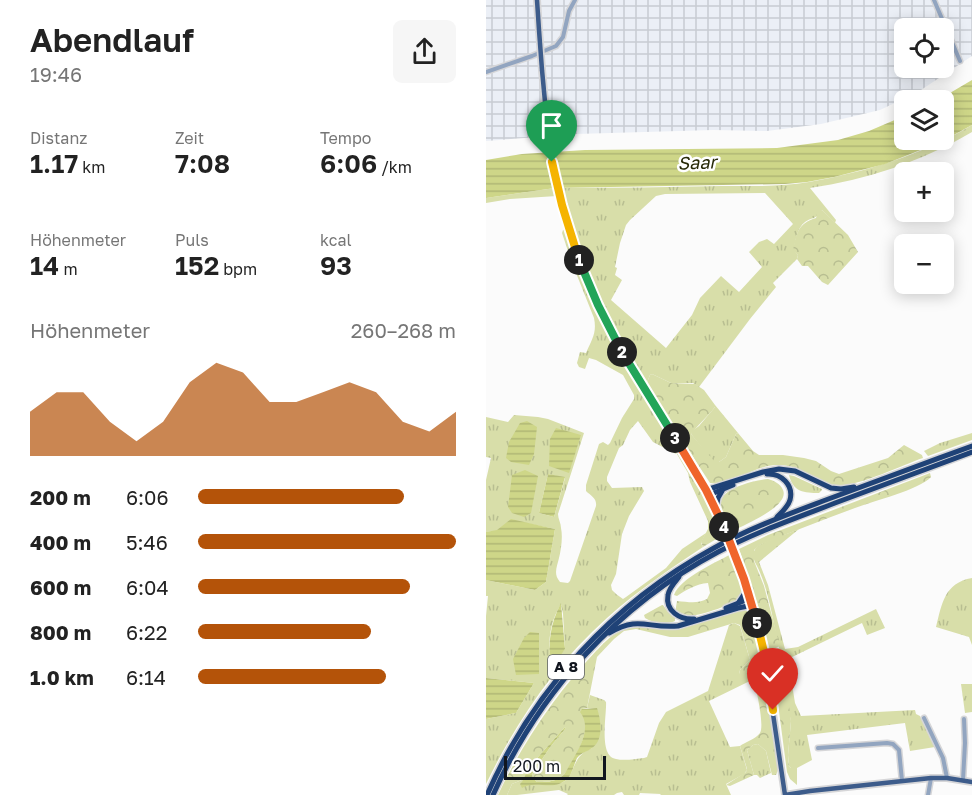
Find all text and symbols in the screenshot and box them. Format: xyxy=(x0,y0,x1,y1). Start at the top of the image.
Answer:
map controls xyxy=(894,18,954,294)
button: locate xyxy=(894,18,954,78)
text: Abendlauf xyxy=(30,20,194,59)
button: share xyxy=(393,20,456,83)
text: 19:46 xyxy=(30,62,82,86)
button: layers xyxy=(894,90,954,150)
pin xyxy=(526,100,577,162)
icon: arrive xyxy=(535,109,568,142)
text: Distanz xyxy=(30,128,87,148)
text: Zeit xyxy=(175,128,204,148)
text: Tempo xyxy=(320,128,371,148)
text: 1.17 xyxy=(30,148,78,179)
text: 7:08 xyxy=(175,148,230,179)
text: 6:06 xyxy=(320,148,377,179)
water label: Saar xyxy=(677,150,720,174)
text: km xyxy=(78,157,106,177)
text: /km xyxy=(377,157,412,177)
button: + xyxy=(894,162,954,222)
text: Höhenmeter xyxy=(30,230,126,250)
text: Puls xyxy=(175,230,209,250)
text: kcal xyxy=(320,230,352,250)
button: − xyxy=(894,234,954,294)
pin: 1 xyxy=(564,245,594,275)
text: 14 xyxy=(30,250,59,281)
text: 152 xyxy=(175,250,219,281)
text: 93 xyxy=(320,250,352,281)
text: 1 xyxy=(575,250,583,270)
text: m xyxy=(59,259,78,279)
text: bpm xyxy=(219,259,257,279)
text: Höhenmeter xyxy=(30,318,150,342)
text: 260–268 m xyxy=(351,318,456,342)
pin: 2 xyxy=(607,337,637,367)
text: 2 xyxy=(617,342,627,362)
pin: 3 xyxy=(660,423,690,453)
text: 3 xyxy=(670,428,680,448)
text: 200 m xyxy=(30,485,91,509)
text: 6:06 xyxy=(126,485,169,509)
pin: 4 xyxy=(709,512,739,542)
text: 4 xyxy=(719,517,729,537)
text: 400 m xyxy=(30,530,91,554)
text: 5:46 xyxy=(126,530,168,554)
text: 600 m xyxy=(30,575,91,599)
text: 6:04 xyxy=(126,575,169,599)
pin: 5 xyxy=(742,608,772,638)
text: 5 xyxy=(752,613,762,633)
text: 800 m xyxy=(30,620,91,644)
text: 6:22 xyxy=(126,620,167,644)
pin xyxy=(747,648,798,710)
road number: A 8 xyxy=(548,655,584,679)
icon: check xyxy=(756,657,789,690)
text: 1.0 km xyxy=(30,665,94,689)
text: 6:14 xyxy=(126,665,166,689)
scale bar xyxy=(504,753,606,780)
text: 200 m xyxy=(513,756,560,776)

